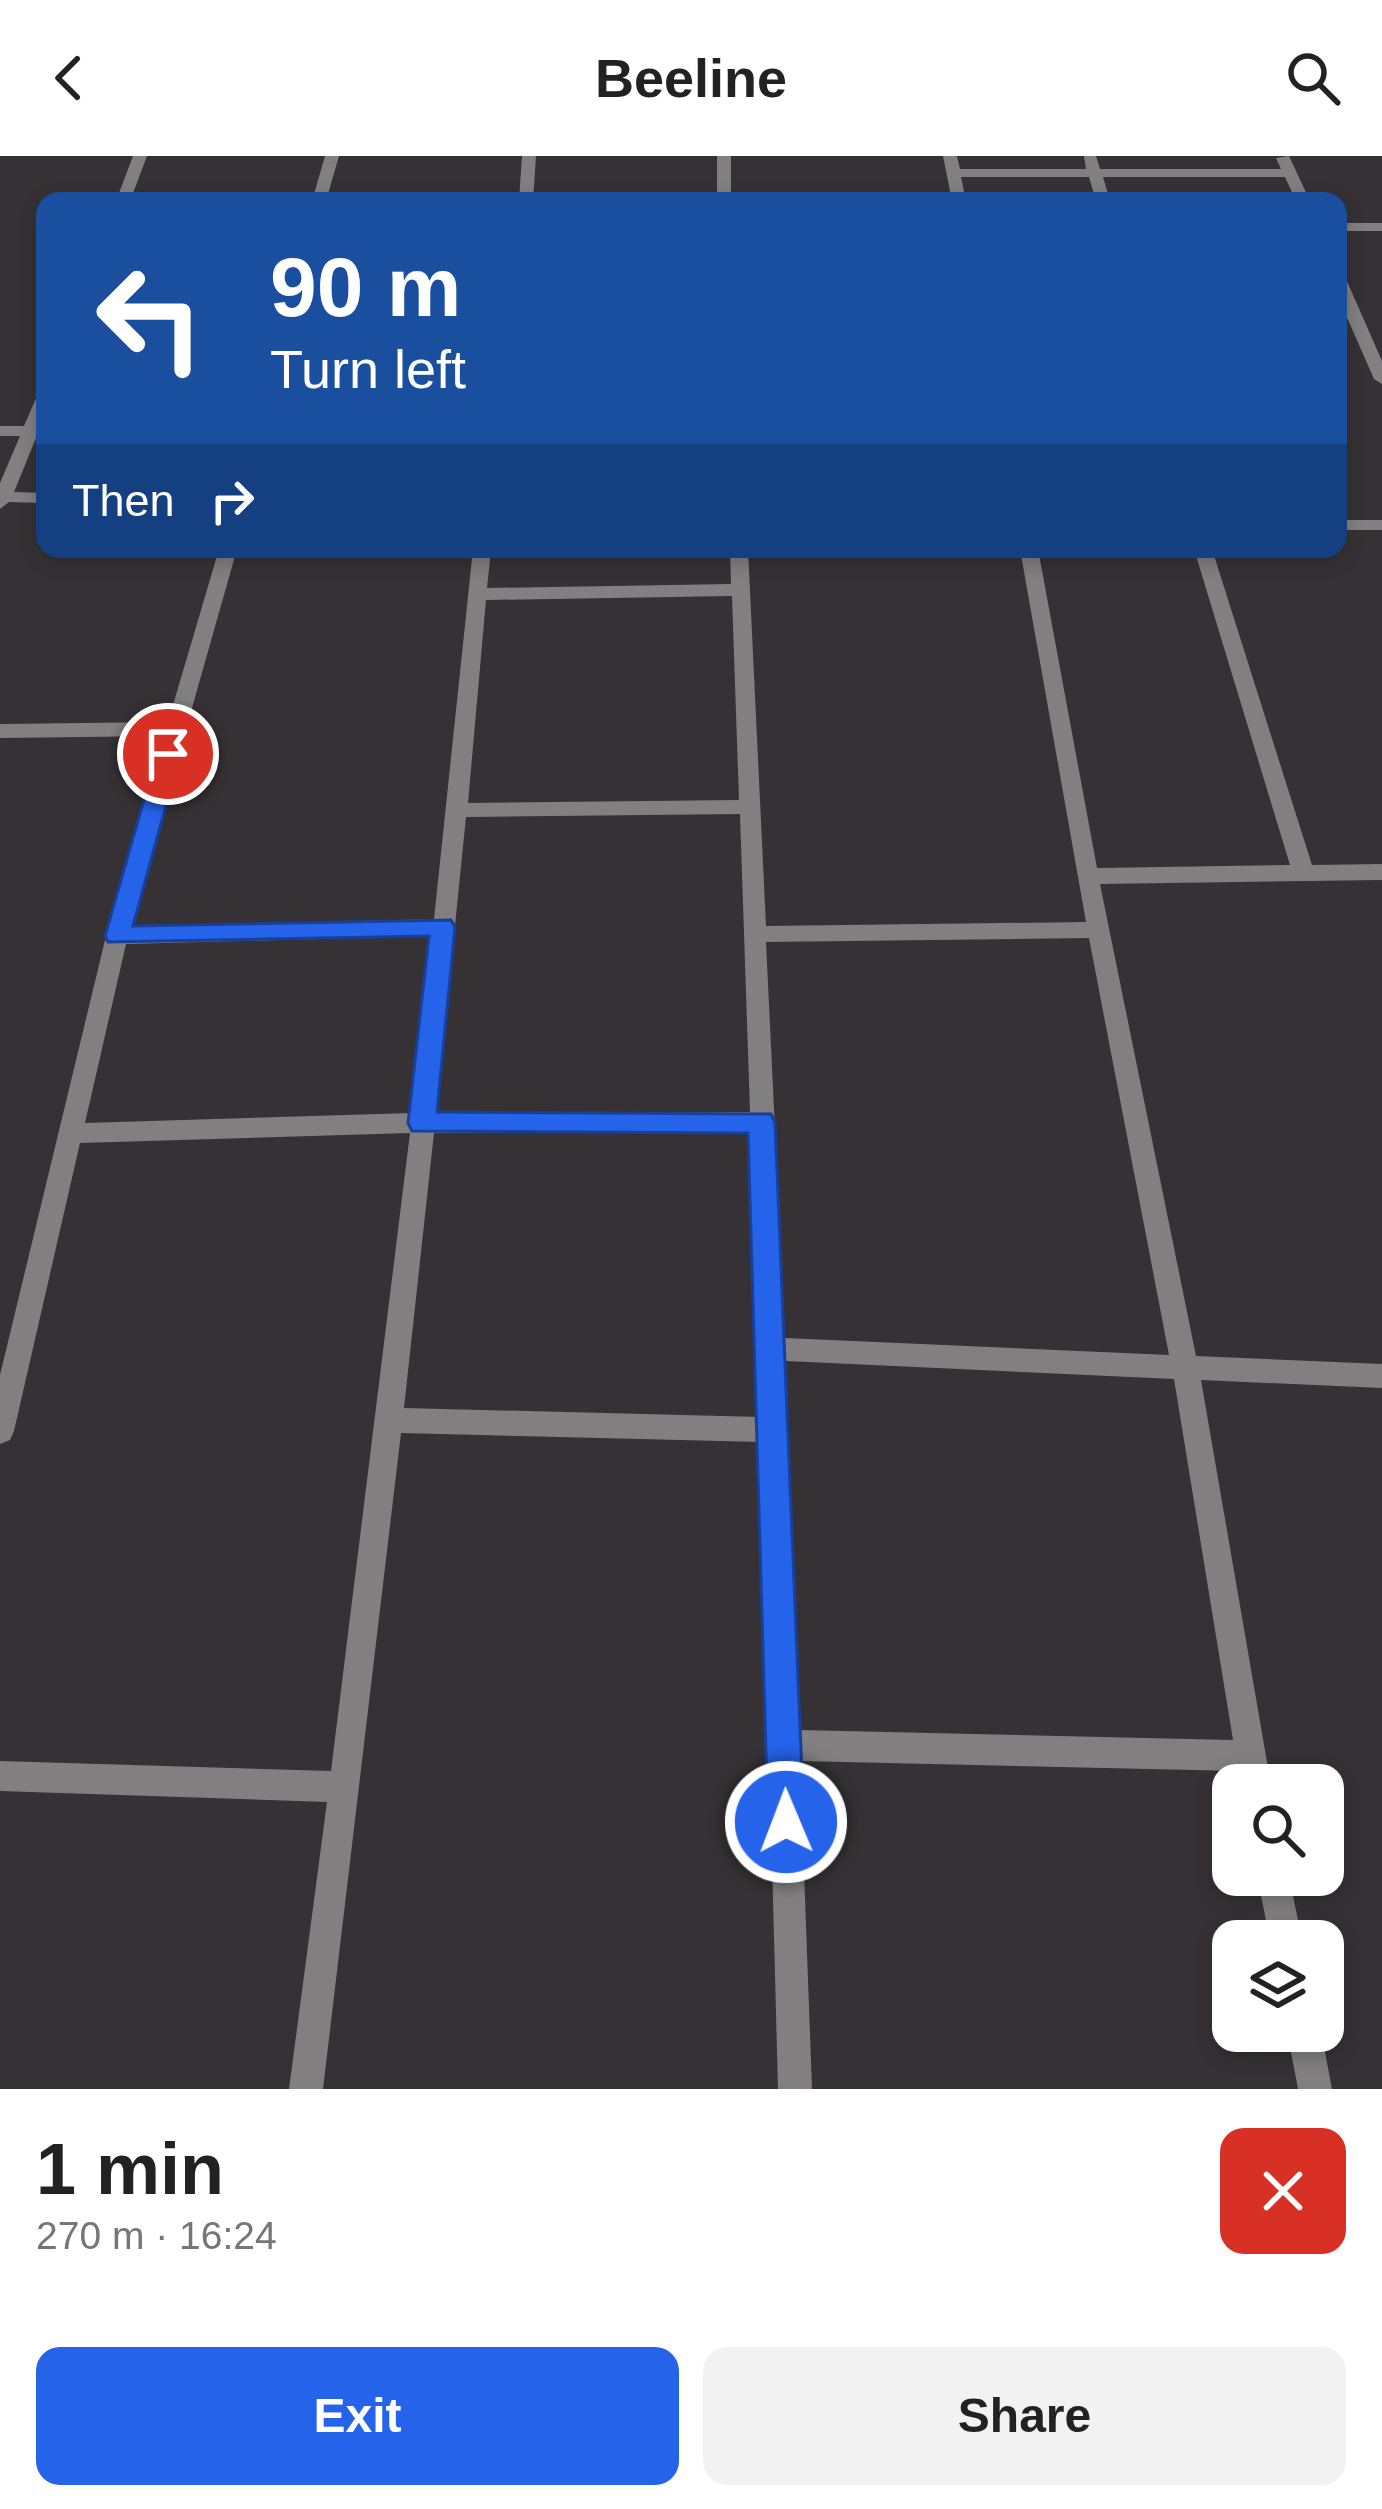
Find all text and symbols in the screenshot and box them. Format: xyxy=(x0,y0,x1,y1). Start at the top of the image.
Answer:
icon: back xyxy=(36,45,102,111)
icon: search xyxy=(1280,45,1346,111)
text: Beeline xyxy=(595,48,787,108)
icon: left xyxy=(72,240,228,396)
text: 90 m xyxy=(270,240,461,334)
text: Turn left xyxy=(270,339,466,399)
icon: right xyxy=(199,468,265,534)
text: Then xyxy=(72,475,175,526)
pin xyxy=(117,703,219,805)
icon: arrive xyxy=(135,721,201,787)
position arrow xyxy=(723,1759,849,1885)
map controls xyxy=(1212,1764,1344,2052)
button: search xyxy=(1212,1764,1344,1896)
button: layers xyxy=(1212,1920,1344,2052)
button: close xyxy=(1220,2128,1346,2254)
text: 1 min xyxy=(36,2129,224,2209)
text: 270 m · 16:24 xyxy=(36,2214,277,2257)
button: Exit xyxy=(36,2347,679,2485)
button: Share xyxy=(703,2347,1346,2485)

